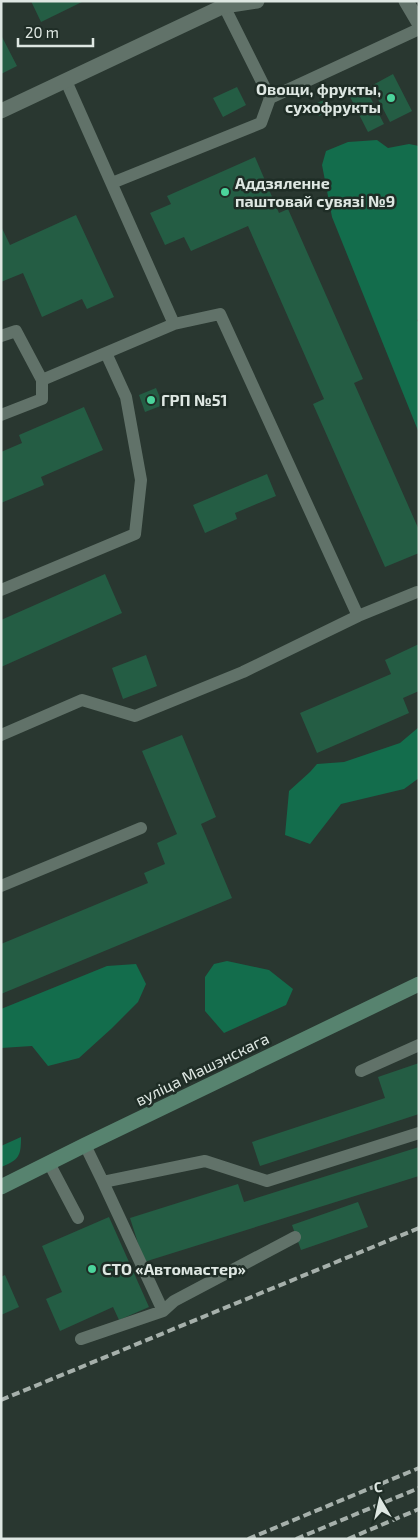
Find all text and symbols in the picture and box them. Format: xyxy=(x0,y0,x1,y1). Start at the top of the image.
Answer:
scale bar xyxy=(18,15,92,47)
text: 20 m xyxy=(25,23,59,41)
place label: Овощи, фрукты, сухофрукты xyxy=(256,79,381,116)
marker: Овощи, фрукты, сухофрукты xyxy=(385,92,397,104)
place label: Аддзяленне паштовай сувязі №9 xyxy=(235,173,395,210)
marker: Аддзяленне паштовай сувязі №9 xyxy=(219,186,231,198)
place label: ГРП №51 xyxy=(161,390,228,409)
marker: ГРП №51 xyxy=(145,394,157,406)
street label: вуліца Машэнскага xyxy=(132,1028,272,1110)
place label: СТО «Автомастер» xyxy=(102,1259,246,1278)
marker: СТО «Автомастер» xyxy=(86,1263,98,1275)
north arrow xyxy=(355,1475,405,1525)
text: С xyxy=(372,1478,383,1496)

